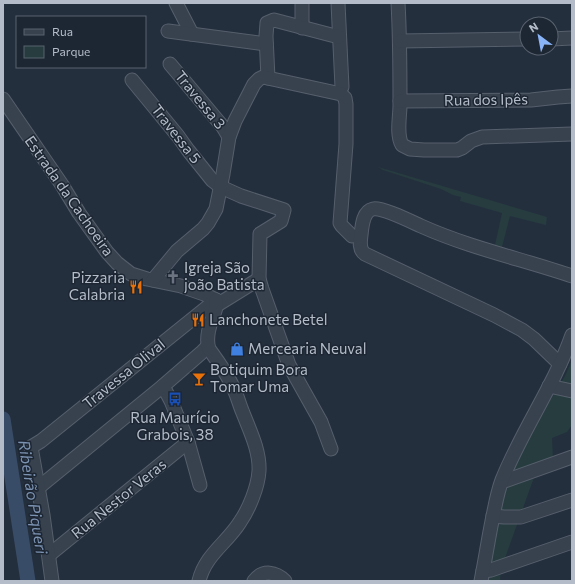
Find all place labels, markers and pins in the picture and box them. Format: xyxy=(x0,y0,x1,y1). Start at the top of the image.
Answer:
place label: Igreja São joão Batista xyxy=(184,258,265,293)
place label: Pizzaria Calabria xyxy=(69,268,125,303)
church icon: Igreja São joão Batista xyxy=(165,269,181,285)
restaurant icon: Pizzaria Calabria xyxy=(128,279,144,295)
place label: Lanchonete Betel xyxy=(209,310,327,328)
restaurant icon: Lanchonete Betel xyxy=(190,312,206,328)
place label: Mercearia Neuval xyxy=(248,339,367,357)
shop icon: Mercearia Neuval xyxy=(229,341,245,357)
place label: Botiquim Bora Tomar Uma xyxy=(210,360,308,395)
bar icon: Botiquim Bora Tomar Uma xyxy=(191,371,207,387)
bus stop icon: Rua Maurício Grabois, 38 xyxy=(167,391,183,407)
place label: Rua Maurício Grabois, 38 xyxy=(130,408,220,443)

